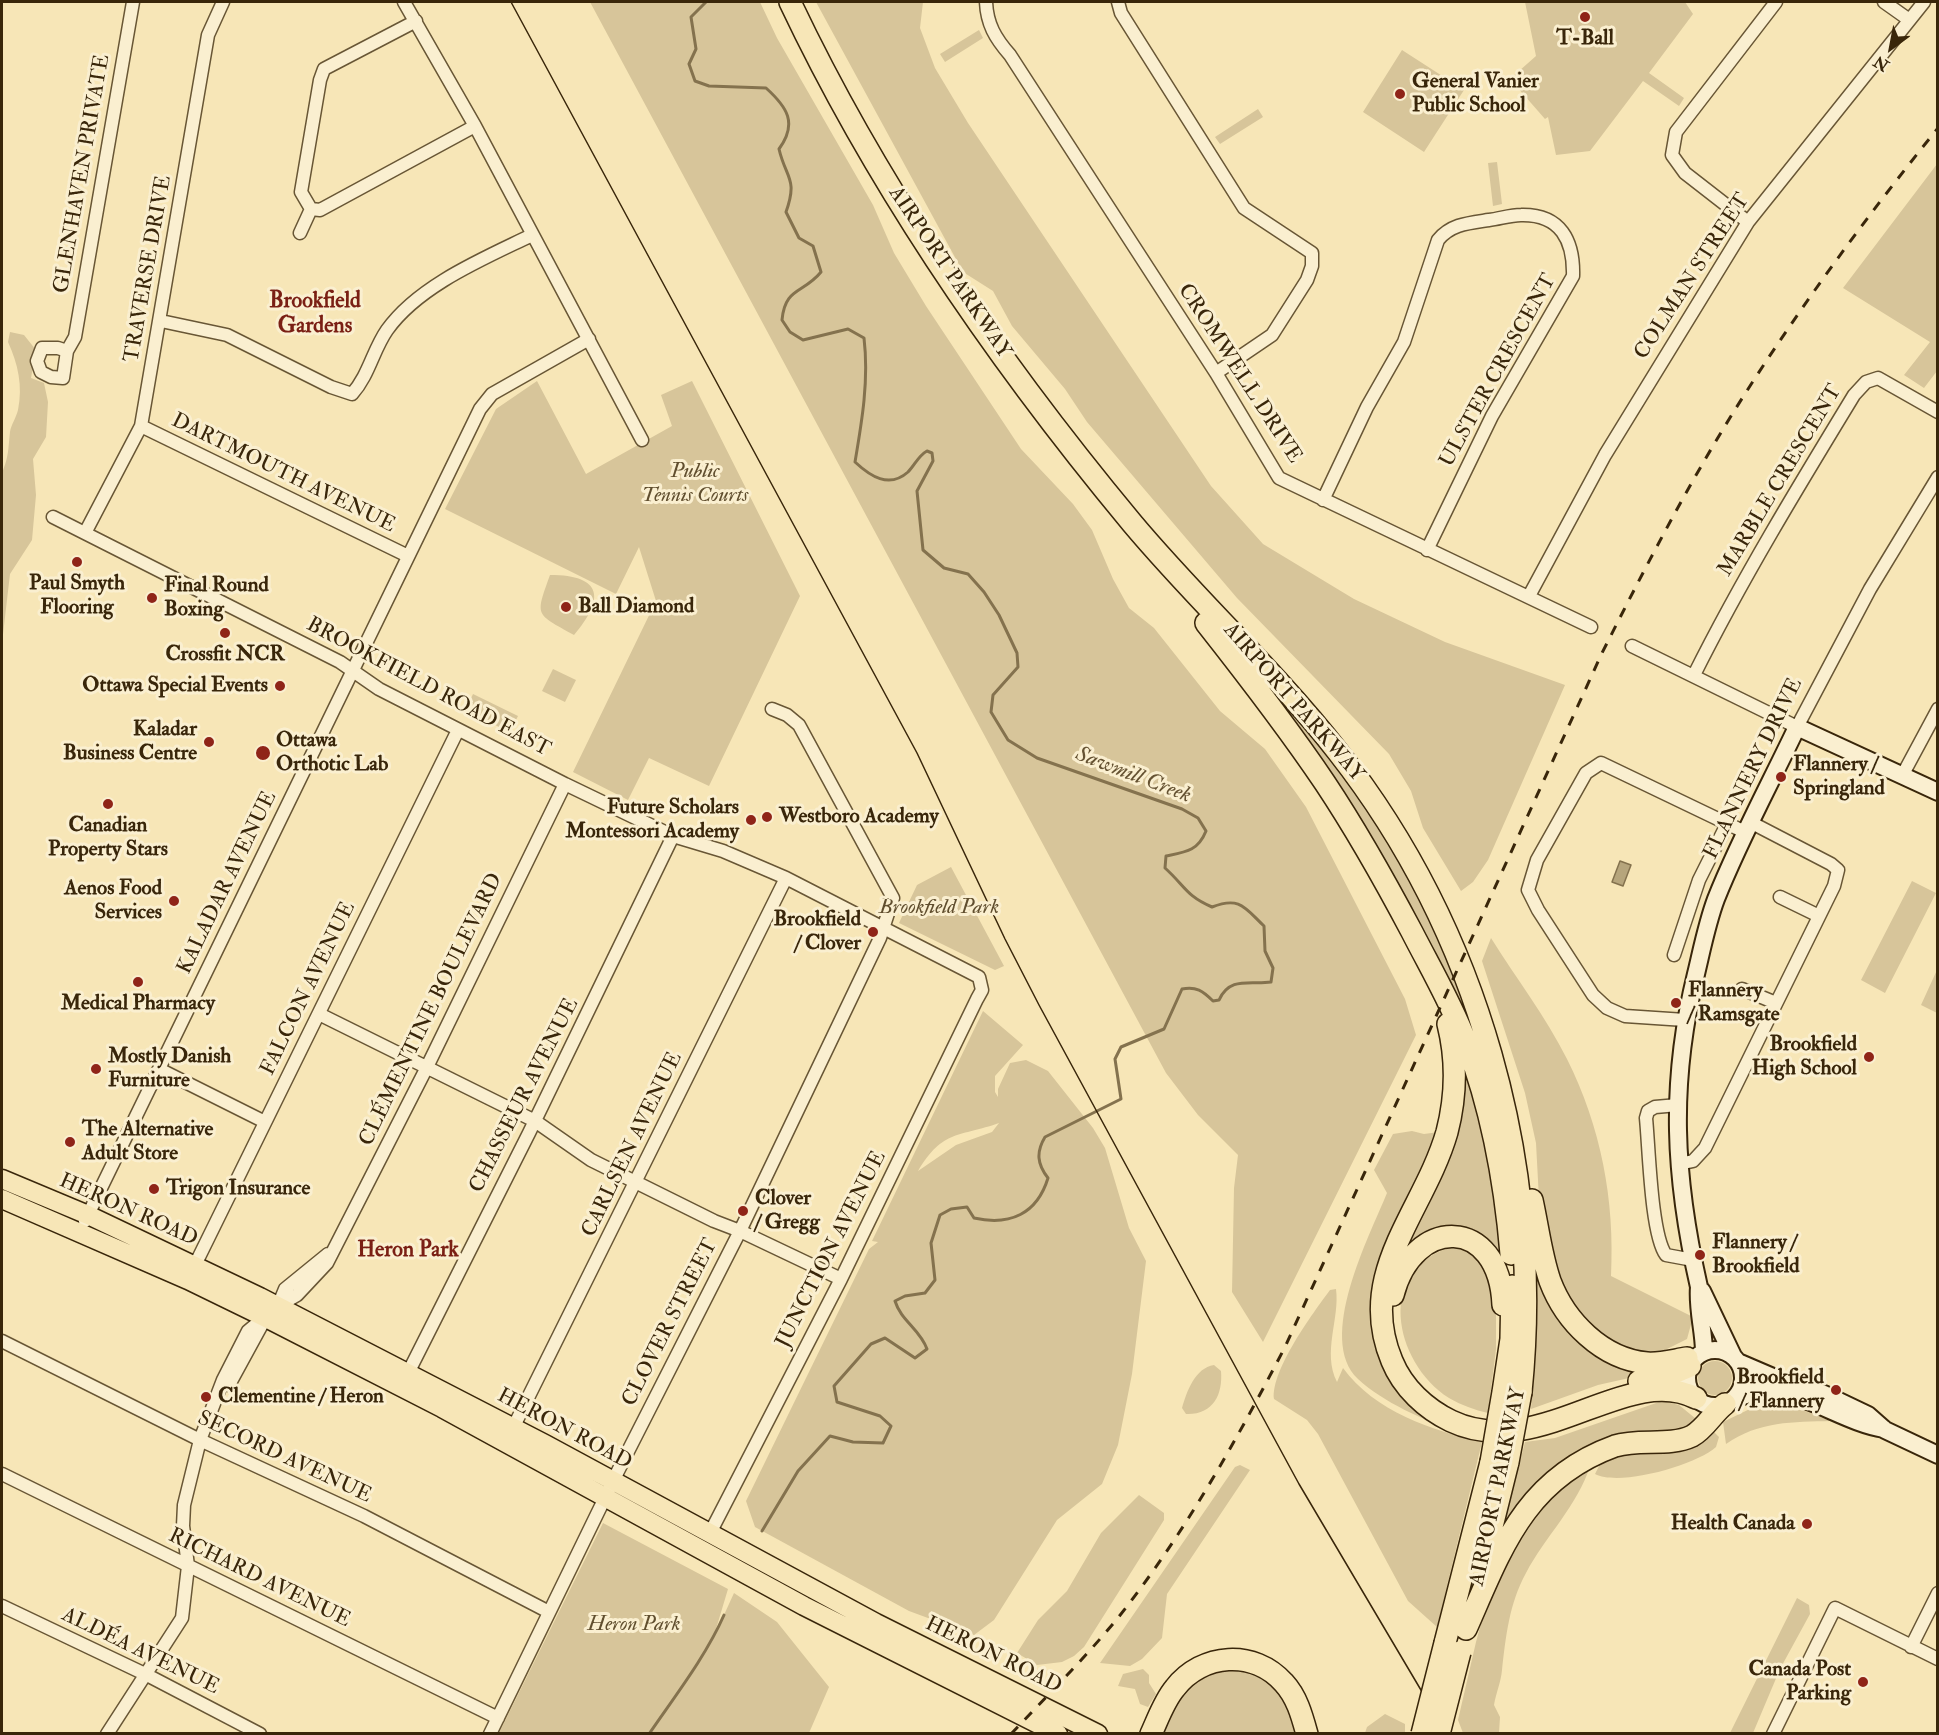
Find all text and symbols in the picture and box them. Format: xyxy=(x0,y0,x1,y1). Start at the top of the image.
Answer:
marker: T-Ball xyxy=(1578,10,1592,24)
north arrow xyxy=(1861,18,1921,78)
place label: T-Ball xyxy=(1556,26,1614,52)
text: N xyxy=(1870,51,1893,76)
street label: GLENHAVEN PRIVATE xyxy=(50,53,116,295)
place label: General Vanier Public School xyxy=(1412,69,1539,119)
marker: General Vanier Public School xyxy=(1393,87,1407,101)
street label: TRAVERSE DRIVE xyxy=(120,174,178,364)
street label: AIRPORT PARKWAY xyxy=(882,182,1016,364)
street label: COLMAN STREET xyxy=(1630,189,1756,365)
street label: ULSTER CRESCENT xyxy=(1435,270,1563,472)
street label: CROMWELL DRIVE xyxy=(1172,280,1306,468)
district label: Brookfield Gardens xyxy=(269,289,361,340)
street label: MARBLE CRESCENT xyxy=(1714,381,1848,581)
street label: DARTMOUTH AVENUE xyxy=(167,409,399,539)
park label: Public Tennis Courts xyxy=(642,459,748,509)
marker: Paul Smyth Flooring xyxy=(70,555,84,569)
place label: Paul Smyth Flooring xyxy=(29,571,125,621)
place label: Final Round Boxing xyxy=(164,573,269,623)
marker: Final Round Boxing xyxy=(145,591,159,605)
place label: Ball Diamond xyxy=(578,594,694,620)
marker: Ball Diamond xyxy=(559,600,573,614)
street label: BROOKFIELD ROAD EAST xyxy=(302,613,554,763)
street label: AIRPORT PARKWAY xyxy=(1217,618,1369,788)
marker: Crossfit NCR xyxy=(218,626,232,640)
place label: Crossfit NCR xyxy=(165,642,285,668)
place label: Ottawa Special Events xyxy=(82,673,268,699)
street label: FLANNERY DRIVE xyxy=(1699,674,1809,864)
marker: Ottawa Special Events xyxy=(273,679,287,693)
place label: Kaladar Business Centre xyxy=(63,717,197,767)
place label: Ottawa Orthotic Lab xyxy=(276,728,388,778)
marker: Kaladar Business Centre xyxy=(202,735,216,749)
water label: Sawmill Creek xyxy=(1072,742,1194,810)
marker: Ottawa Orthotic Lab xyxy=(254,744,272,762)
place label: Flannery / Springland xyxy=(1793,752,1885,802)
marker: Flannery / Springland xyxy=(1774,770,1788,784)
street label: KALADAR AVENUE xyxy=(173,788,283,978)
place label: Future Scholars Montessori Academy xyxy=(566,795,739,845)
marker: Canadian Property Stars xyxy=(101,797,115,811)
place label: Westboro Academy xyxy=(779,804,939,830)
marker: Westboro Academy xyxy=(760,810,774,824)
place label: Canadian Property Stars xyxy=(48,813,168,863)
marker: Future Scholars Montessori Academy xyxy=(744,813,758,827)
street label: CLÉMENTINE BOULEVARD xyxy=(355,870,509,1150)
place label: Aenos Food Services xyxy=(64,876,162,926)
marker: Aenos Food Services xyxy=(167,894,181,908)
park label: Brookfield Park xyxy=(879,895,999,921)
street label: FALCON AVENUE xyxy=(256,898,362,1080)
place label: Brookfield / Clover xyxy=(773,907,861,957)
marker: Brookfield / Clover xyxy=(866,925,880,939)
marker: Medical Pharmacy xyxy=(131,975,145,989)
place label: Flannery / Ramsgate xyxy=(1688,978,1780,1028)
place label: Medical Pharmacy xyxy=(61,991,215,1017)
street label: CHASSEUR AVENUE xyxy=(465,995,585,1197)
marker: Flannery / Ramsgate xyxy=(1669,996,1683,1010)
place label: Brookfield High School xyxy=(1752,1032,1857,1082)
place label: Mostly Danish Furniture xyxy=(108,1044,231,1094)
street label: CARLSEN AVENUE xyxy=(577,1048,689,1242)
marker: Brookfield High School xyxy=(1862,1050,1876,1064)
marker: Mostly Danish Furniture xyxy=(89,1062,103,1076)
place label: The Alternative Adult Store xyxy=(82,1117,213,1167)
marker: The Alternative Adult Store xyxy=(63,1135,77,1149)
street label: JUNCTION AVENUE xyxy=(771,1147,893,1353)
street label: HERON ROAD xyxy=(55,1169,201,1253)
place label: Trigon Insurance xyxy=(166,1176,310,1202)
marker: Trigon Insurance xyxy=(147,1182,161,1196)
place label: Clover / Gregg xyxy=(755,1186,820,1236)
marker: Clover / Gregg xyxy=(736,1204,750,1218)
place label: Flannery / Brookfield xyxy=(1712,1230,1800,1280)
street label: CLOVER STREET xyxy=(618,1235,724,1411)
district label: Heron Park xyxy=(357,1238,459,1264)
marker: Flannery / Brookfield xyxy=(1693,1248,1707,1262)
place label: Brookfield / Flannery xyxy=(1736,1365,1824,1415)
marker: Brookfield / Flannery xyxy=(1829,1383,1843,1397)
place label: Clementine / Heron xyxy=(218,1384,384,1410)
street label: HERON ROAD xyxy=(492,1384,636,1476)
street label: AIRPORT PARKWAY xyxy=(1466,1385,1532,1589)
marker: Clementine / Heron xyxy=(199,1390,213,1404)
street label: SECORD AVENUE xyxy=(193,1407,375,1509)
place label: Health Canada xyxy=(1671,1511,1795,1537)
marker: Health Canada xyxy=(1800,1517,1814,1531)
street label: RICHARD AVENUE xyxy=(164,1524,354,1634)
street label: ALDÉA AVENUE xyxy=(57,1603,223,1701)
park label: Heron Park xyxy=(588,1612,680,1638)
street label: HERON ROAD xyxy=(921,1612,1065,1700)
place label: Canada Post Parking xyxy=(1748,1657,1851,1707)
marker: Canada Post Parking xyxy=(1856,1675,1870,1689)

